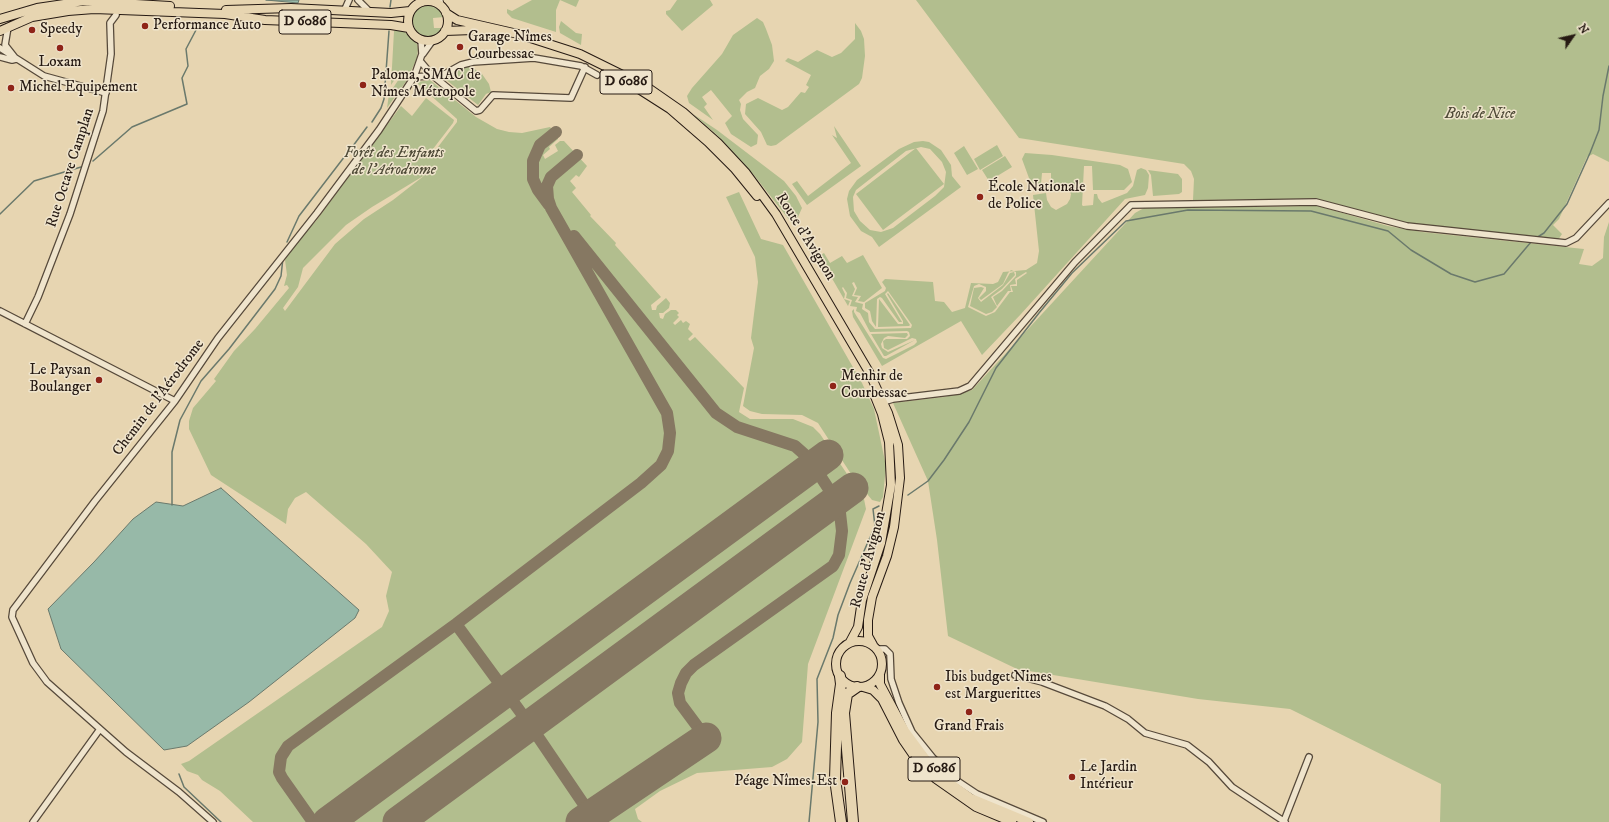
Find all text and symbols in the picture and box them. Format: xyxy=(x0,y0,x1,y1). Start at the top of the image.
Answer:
road number: D 6086 xyxy=(279,10,331,34)
north arrow xyxy=(1553,16,1593,56)
place label: Performance Auto xyxy=(153,17,261,35)
place label: Speedy xyxy=(40,21,82,39)
marker: Performance Auto xyxy=(140,21,150,31)
text: N xyxy=(1575,22,1591,37)
marker: Speedy xyxy=(27,25,37,35)
place label: Garage Nîmes Courbessac xyxy=(468,29,552,64)
marker: Garage Nîmes Courbessac xyxy=(455,42,465,52)
marker: Loxam xyxy=(55,43,65,53)
place label: Loxam xyxy=(38,54,82,72)
place label: Paloma, SMAC de Nîmes Métropole xyxy=(371,67,481,102)
road number: D 6086 xyxy=(600,70,652,94)
place label: Michel Equipement xyxy=(19,79,138,97)
marker: Paloma, SMAC de Nîmes Métropole xyxy=(358,80,368,90)
marker: Michel Equipement xyxy=(6,83,16,93)
street label: Rue Octave Camplan xyxy=(43,106,99,230)
park label: Bois de Nice xyxy=(1445,106,1515,124)
park label: Forêt des Enfants de l'Aérodrome xyxy=(344,145,444,180)
place label: École Nationale de Police xyxy=(988,179,1085,214)
street label: Route d'Avignon xyxy=(771,190,839,284)
marker: École Nationale de Police xyxy=(975,192,985,202)
street label: Chemin de l'Aérodrome xyxy=(109,336,209,460)
place label: Le Paysan Boulanger xyxy=(29,362,91,397)
place label: Menhir de Courbessac xyxy=(841,368,907,403)
marker: Le Paysan Boulanger xyxy=(94,375,104,385)
marker: Menhir de Courbessac xyxy=(828,381,838,391)
street label: Route d'Avignon xyxy=(847,510,891,610)
place label: Ibis budget Nimes est Marguerittes xyxy=(945,669,1052,704)
marker: Ibis budget Nimes est Marguerittes xyxy=(932,682,942,692)
marker: Grand Frais xyxy=(964,707,974,717)
place label: Grand Frais xyxy=(934,718,1004,736)
road number: D 6086 xyxy=(908,757,960,781)
place label: Le Jardin Intérieur xyxy=(1080,759,1137,794)
marker: Le Jardin Intérieur xyxy=(1067,772,1077,782)
place label: Péage Nîmes-Est xyxy=(734,773,837,791)
marker: Péage Nîmes-Est xyxy=(840,777,850,787)

